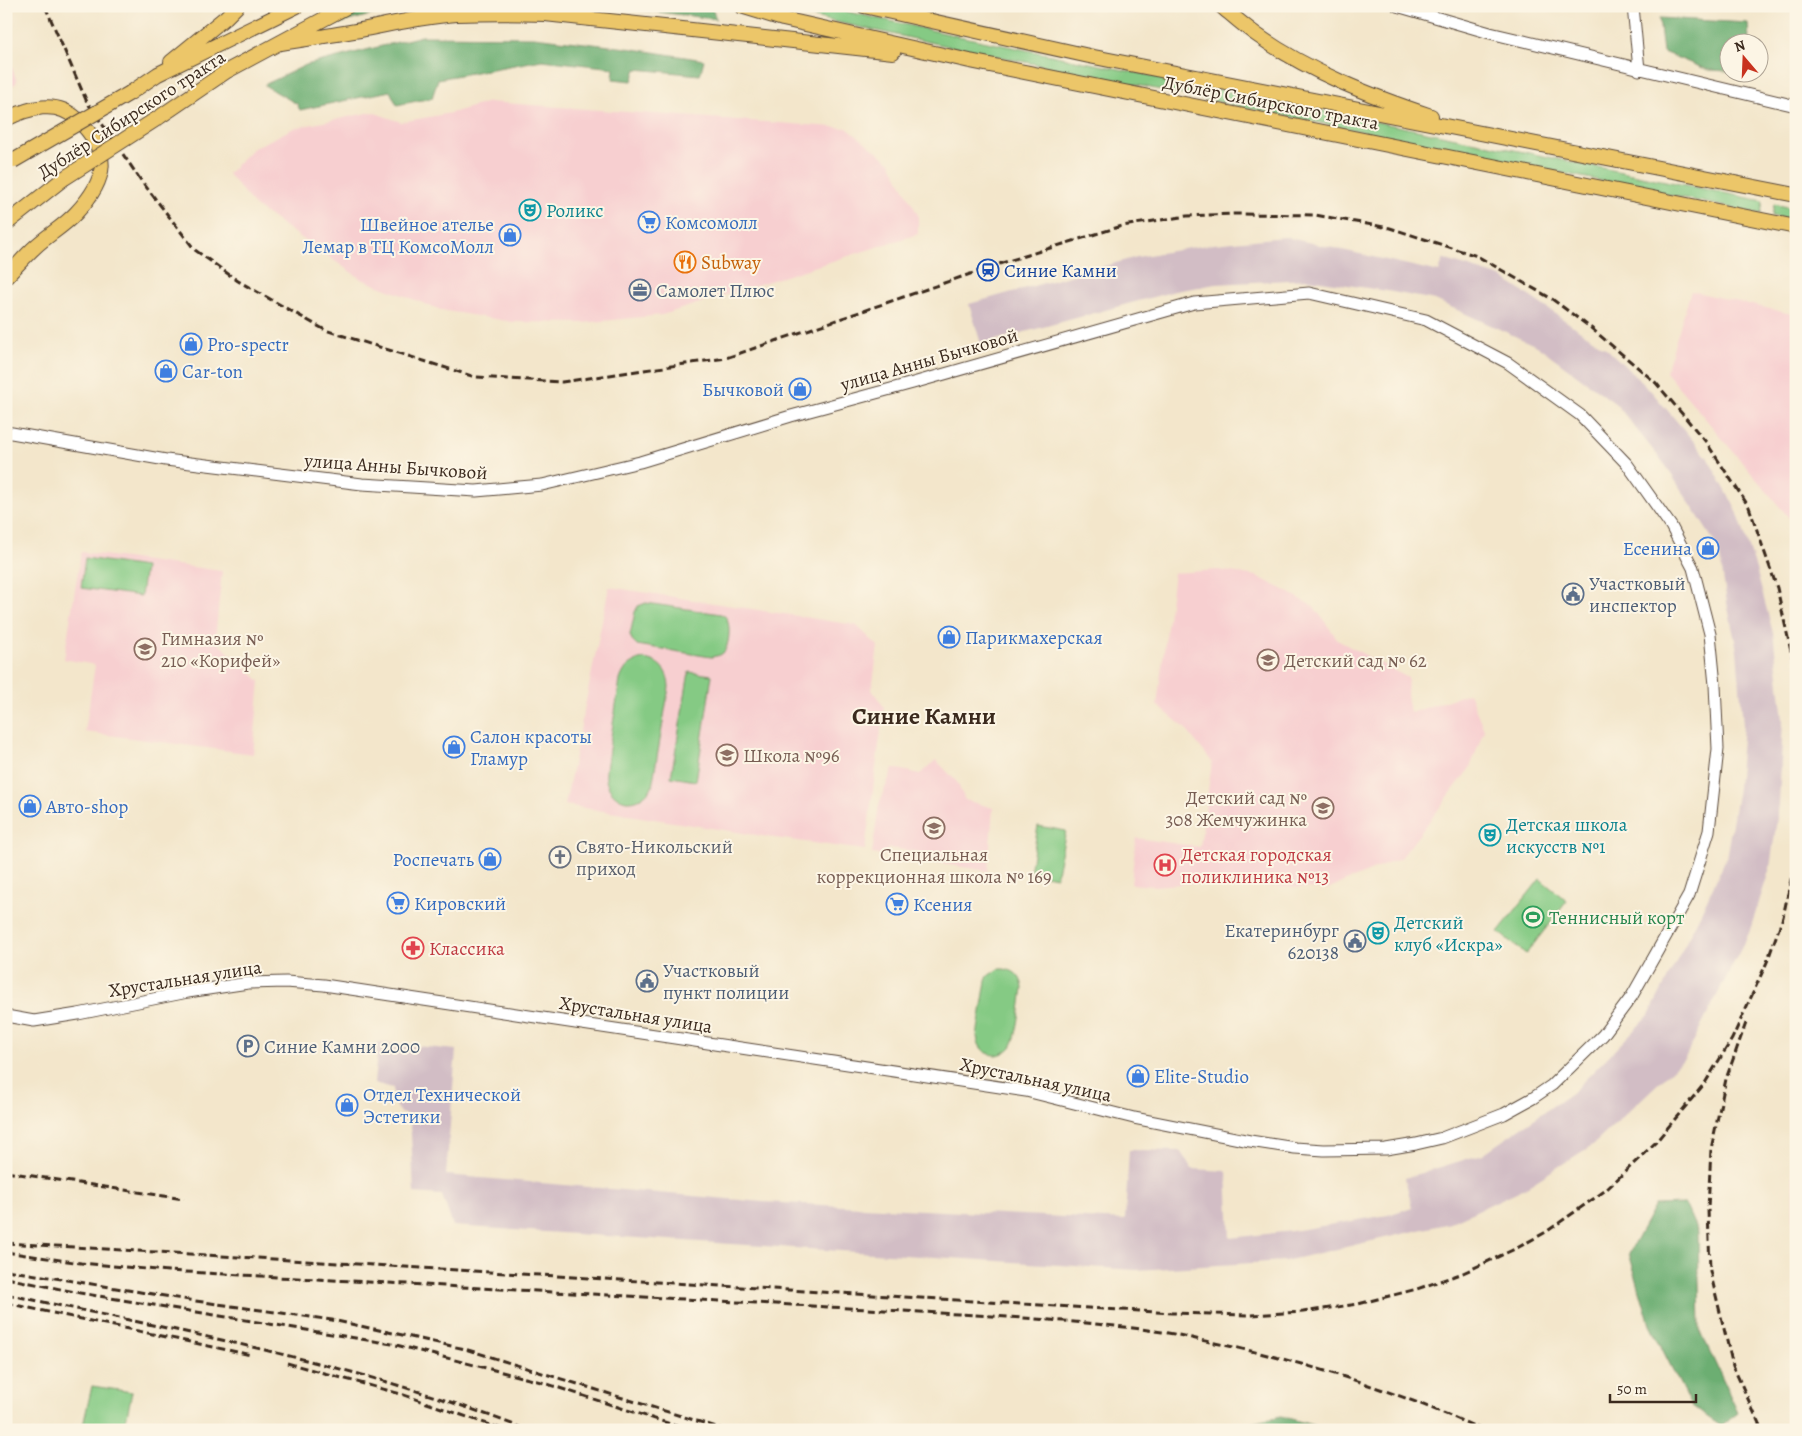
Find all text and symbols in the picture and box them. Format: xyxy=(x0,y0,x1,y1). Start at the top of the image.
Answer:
north arrow xyxy=(1720,32,1770,82)
text: N xyxy=(1732,36,1748,57)
street label: Дублёр Сибирского тракта xyxy=(33,44,231,185)
street label: Дублёр Сибирского тракта xyxy=(1161,69,1381,137)
theatre icon: Роликс xyxy=(518,198,542,222)
place label: Роликс xyxy=(546,198,604,224)
supermarket icon: Комсомолл xyxy=(637,210,661,234)
place label: Комсомолл xyxy=(665,210,758,236)
place label: Швейное ателье Лемар в ТЦ КомсоМолл xyxy=(302,212,494,260)
shop icon: Швейное ателье Лемар в ТЦ КомсоМолл xyxy=(498,223,522,247)
restaurant icon: Subway xyxy=(673,250,697,274)
place label: Subway xyxy=(701,250,761,276)
station icon: Синие Камни xyxy=(976,258,1000,282)
place label: Синие Камни xyxy=(1004,258,1117,284)
office icon: Самолет Плюс xyxy=(628,278,652,302)
place label: Самолет Плюс xyxy=(656,278,774,304)
street label: улица Анны Бычковой xyxy=(837,322,1021,398)
shop icon: Pro-spectr xyxy=(179,332,203,356)
place label: Pro-spectr xyxy=(207,332,289,358)
shop icon: Car-ton xyxy=(154,359,178,383)
place label: Car-ton xyxy=(182,359,243,385)
place label: Бычковой xyxy=(702,377,784,403)
shop icon: Бычковой xyxy=(788,377,812,401)
street label: улица Анны Бычковой xyxy=(302,448,488,486)
place label: Есенина xyxy=(1623,536,1692,562)
shop icon: Есенина xyxy=(1696,536,1720,560)
place label: Участковый инспектор xyxy=(1589,571,1686,619)
public building icon: Участковый инспектор xyxy=(1561,582,1585,606)
shop icon: Парикмахерская xyxy=(937,625,961,649)
place label: Парикмахерская xyxy=(965,625,1103,651)
place label: Гимназия № 210 «Корифей» xyxy=(161,626,280,674)
school or university icon: Гимназия № 210 «Корифей» xyxy=(133,637,157,661)
school or university icon: Детский сад № 62 xyxy=(1256,648,1280,672)
place label: Детский сад № 62 xyxy=(1284,648,1427,674)
district label: Синие Камни xyxy=(852,700,996,732)
place label: Салон красоты Гламур xyxy=(470,724,592,772)
shop icon: Салон красоты Гламур xyxy=(442,735,466,759)
school or university icon: Школа №96 xyxy=(715,743,739,767)
place label: Школа №96 xyxy=(743,743,840,769)
place label: Детский сад № 308 Жемчужинка xyxy=(1165,785,1307,833)
shop icon: Авто-shop xyxy=(18,794,42,818)
place label: Авто-shop xyxy=(45,794,128,820)
school or university icon: Детский сад № 308 Жемчужинка xyxy=(1311,796,1335,820)
place label: Детская школа искусств №1 xyxy=(1506,812,1628,860)
school or university icon: Специальная коррекционная школа № 169 xyxy=(922,816,946,840)
theatre icon: Детская школа искусств №1 xyxy=(1478,823,1502,847)
place label: Свято-Никольский приход xyxy=(576,834,733,882)
place label: Специальная коррекционная школа № 169 xyxy=(816,842,1052,890)
place label: Детская городская поликлиника №13 xyxy=(1181,842,1332,890)
church icon: Свято-Никольский приход xyxy=(548,845,572,869)
place label: Роспечать xyxy=(392,847,474,873)
shop icon: Роспечать xyxy=(478,847,502,871)
hospital icon: Детская городская поликлиника №13 xyxy=(1153,853,1177,877)
supermarket icon: Кировский xyxy=(386,891,410,915)
place label: Кировский xyxy=(414,891,506,917)
supermarket icon: Ксения xyxy=(885,892,909,916)
place label: Ксения xyxy=(913,892,973,918)
sports icon: Теннисный корт xyxy=(1521,905,1545,929)
place label: Теннисный корт xyxy=(1549,905,1685,931)
place label: Детский клуб «Искра» xyxy=(1394,910,1503,958)
place label: Екатеринбург 620138 xyxy=(1225,918,1339,966)
theatre icon: Детский клуб «Искра» xyxy=(1366,921,1390,945)
public building icon: Екатеринбург 620138 xyxy=(1343,929,1367,953)
pharmacy icon: Классика xyxy=(401,936,425,960)
place label: Классика xyxy=(429,936,505,962)
street label: Хрустальная улица xyxy=(107,954,264,1004)
place label: Участковый пункт полиции xyxy=(663,958,789,1006)
public building icon: Участковый пункт полиции xyxy=(635,969,659,993)
street label: Хрустальная улица xyxy=(558,990,714,1040)
parking icon: Синие Камни 2000 xyxy=(236,1034,260,1058)
place label: Синие Камни 2000 xyxy=(264,1034,420,1060)
street label: Хрустальная улица xyxy=(958,1051,1114,1109)
shop icon: Elite-Studio xyxy=(1126,1064,1150,1088)
place label: Elite-Studio xyxy=(1154,1064,1249,1090)
place label: Отдел Технической Эстетики xyxy=(363,1082,521,1130)
shop icon: Отдел Технической Эстетики xyxy=(335,1093,359,1117)
scale bar xyxy=(1610,1371,1696,1403)
text: 50 m xyxy=(1617,1379,1647,1399)

